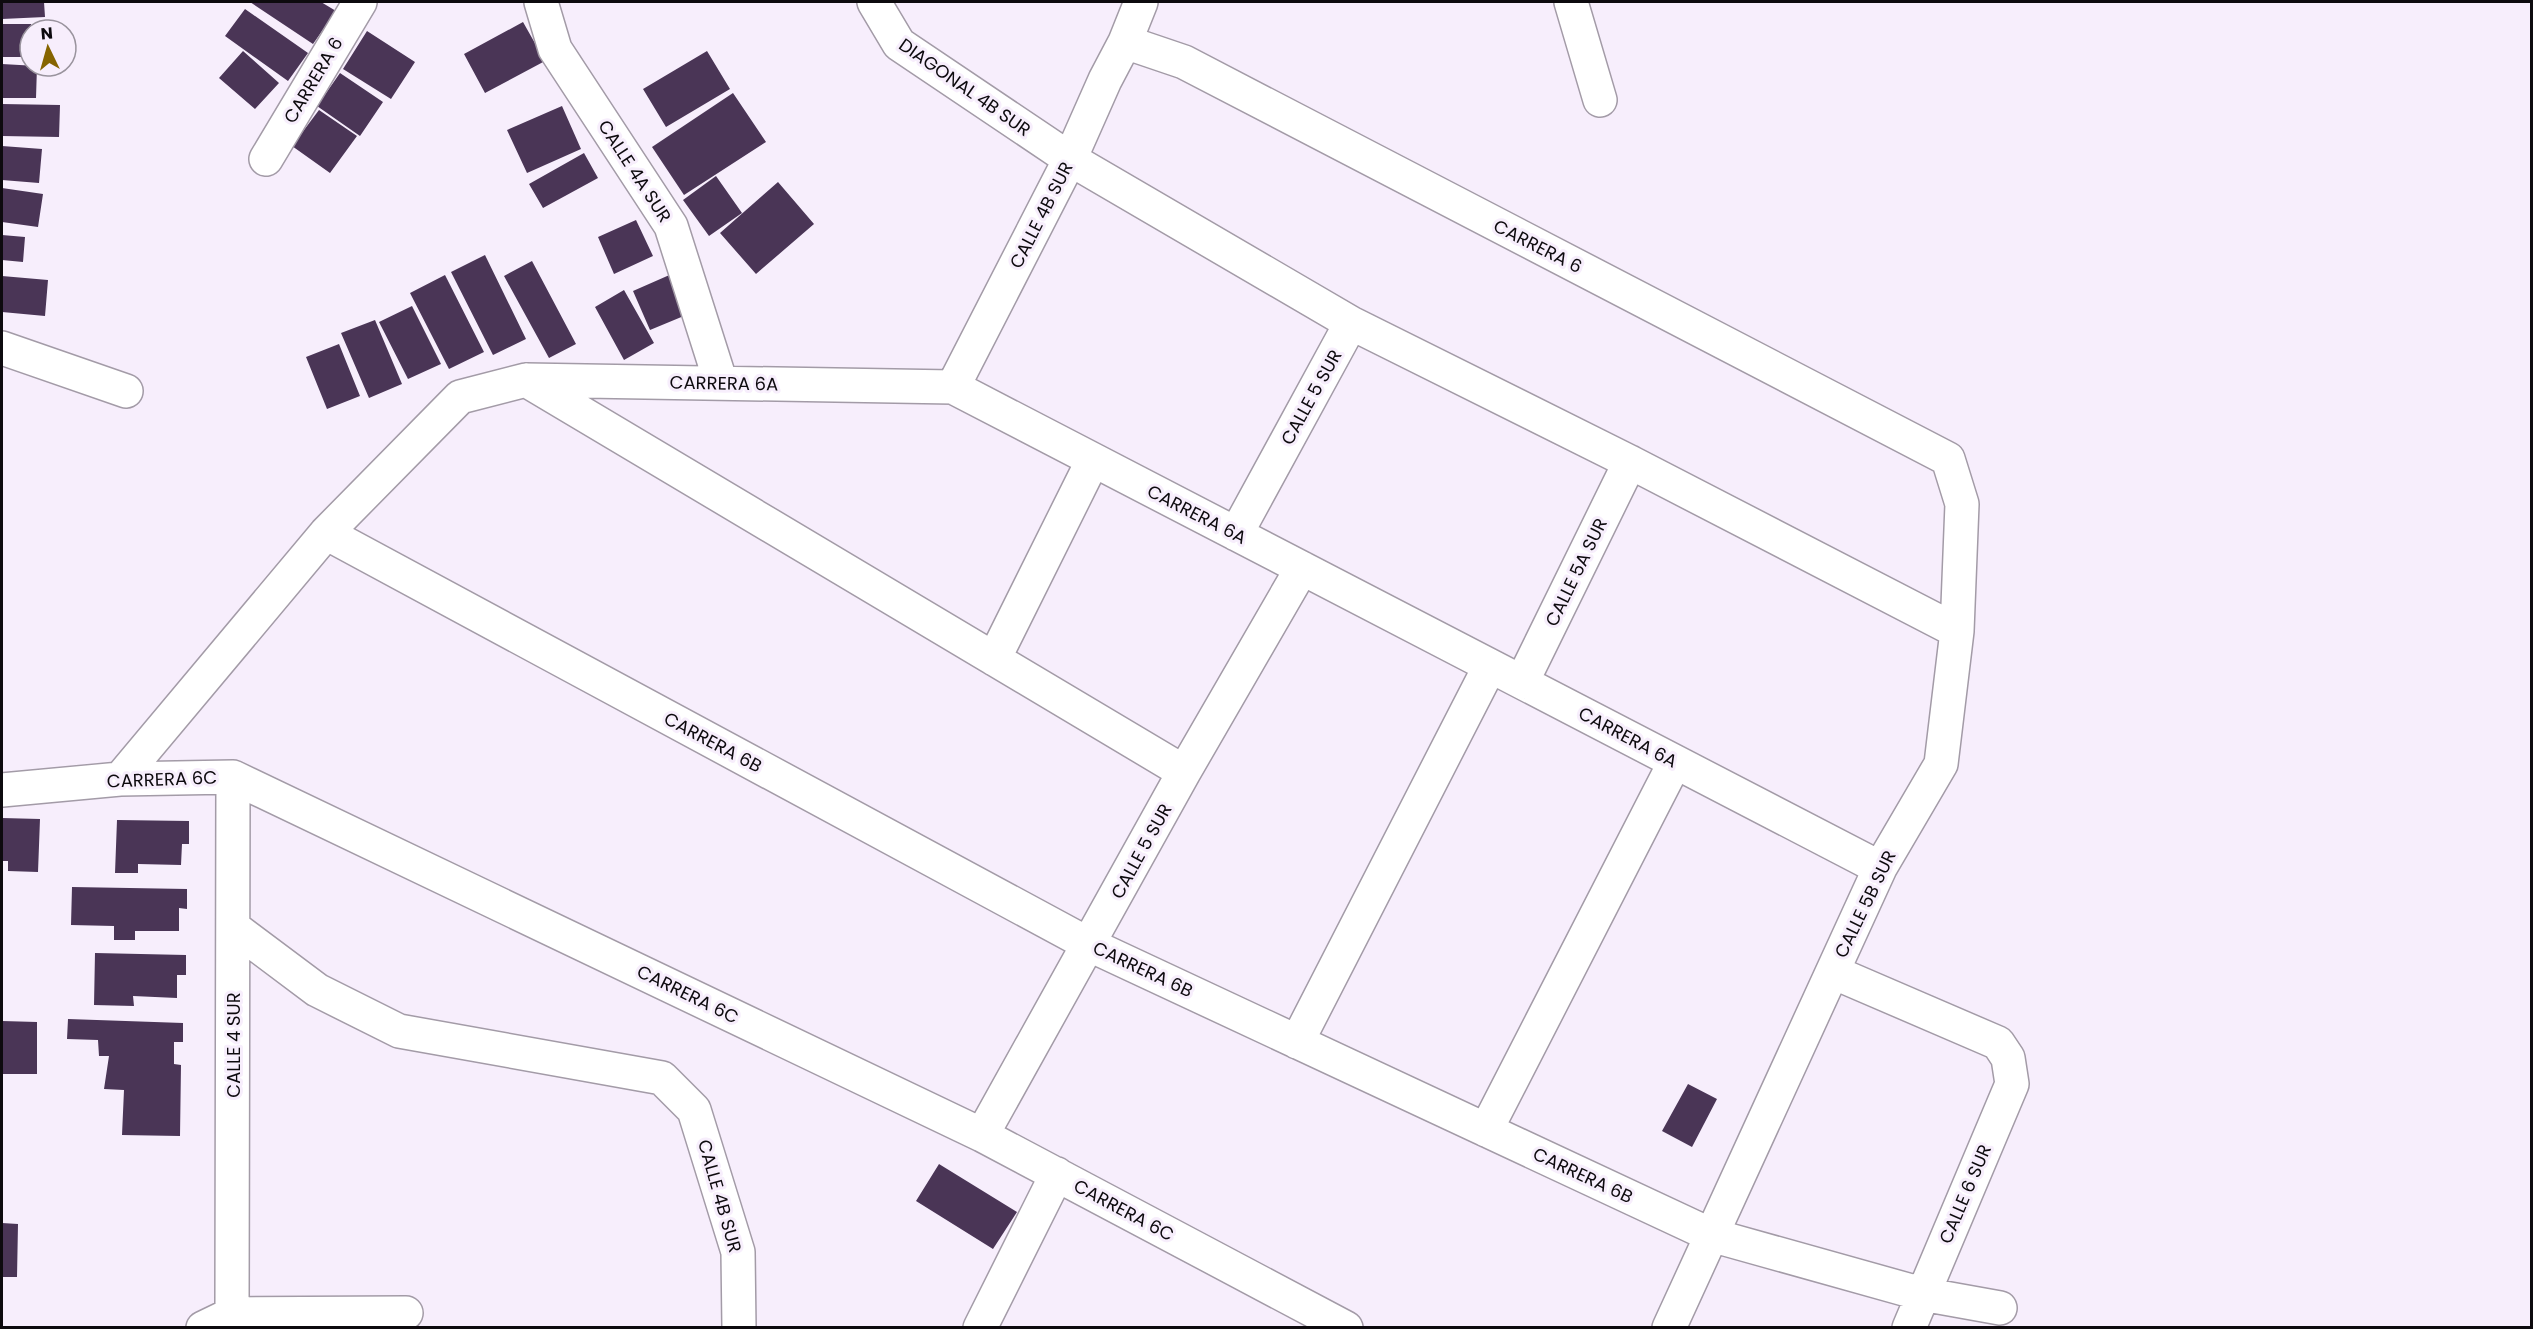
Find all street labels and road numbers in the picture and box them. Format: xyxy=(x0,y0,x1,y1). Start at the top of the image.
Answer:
street label: CARRERA 6 xyxy=(277,32,349,128)
street label: DIAGONAL 4B SUR xyxy=(894,32,1036,142)
street label: CALLE 4A SUR xyxy=(593,115,677,227)
street label: CALLE 4B SUR xyxy=(1003,157,1079,273)
street label: CARRERA 6 xyxy=(1489,213,1587,279)
street label: CALLE 5 SUR xyxy=(1275,345,1347,449)
street label: CARRERA 6A xyxy=(669,370,779,396)
street label: CARRERA 6A xyxy=(1143,478,1251,550)
street label: CALLE 5A SUR xyxy=(1539,514,1613,630)
street label: CARRERA 6A xyxy=(1574,700,1682,774)
street label: CARRERA 6B xyxy=(660,706,766,778)
street label: CARRERA 6C xyxy=(106,765,218,793)
street label: CALLE 5 SUR xyxy=(1105,799,1177,903)
street label: CALLE 5B SUR xyxy=(1828,846,1902,962)
street label: CARRERA 6B xyxy=(1089,935,1197,1003)
street label: CARRERA 6C xyxy=(633,959,743,1029)
street label: CALLE 4 SUR xyxy=(221,992,246,1098)
street label: CALLE 4B SUR xyxy=(692,1137,748,1255)
street label: CARRERA 6B xyxy=(1529,1141,1637,1209)
street label: CALLE 6 SUR xyxy=(1933,1141,1997,1247)
street label: CARRERA 6C xyxy=(1069,1173,1179,1247)

